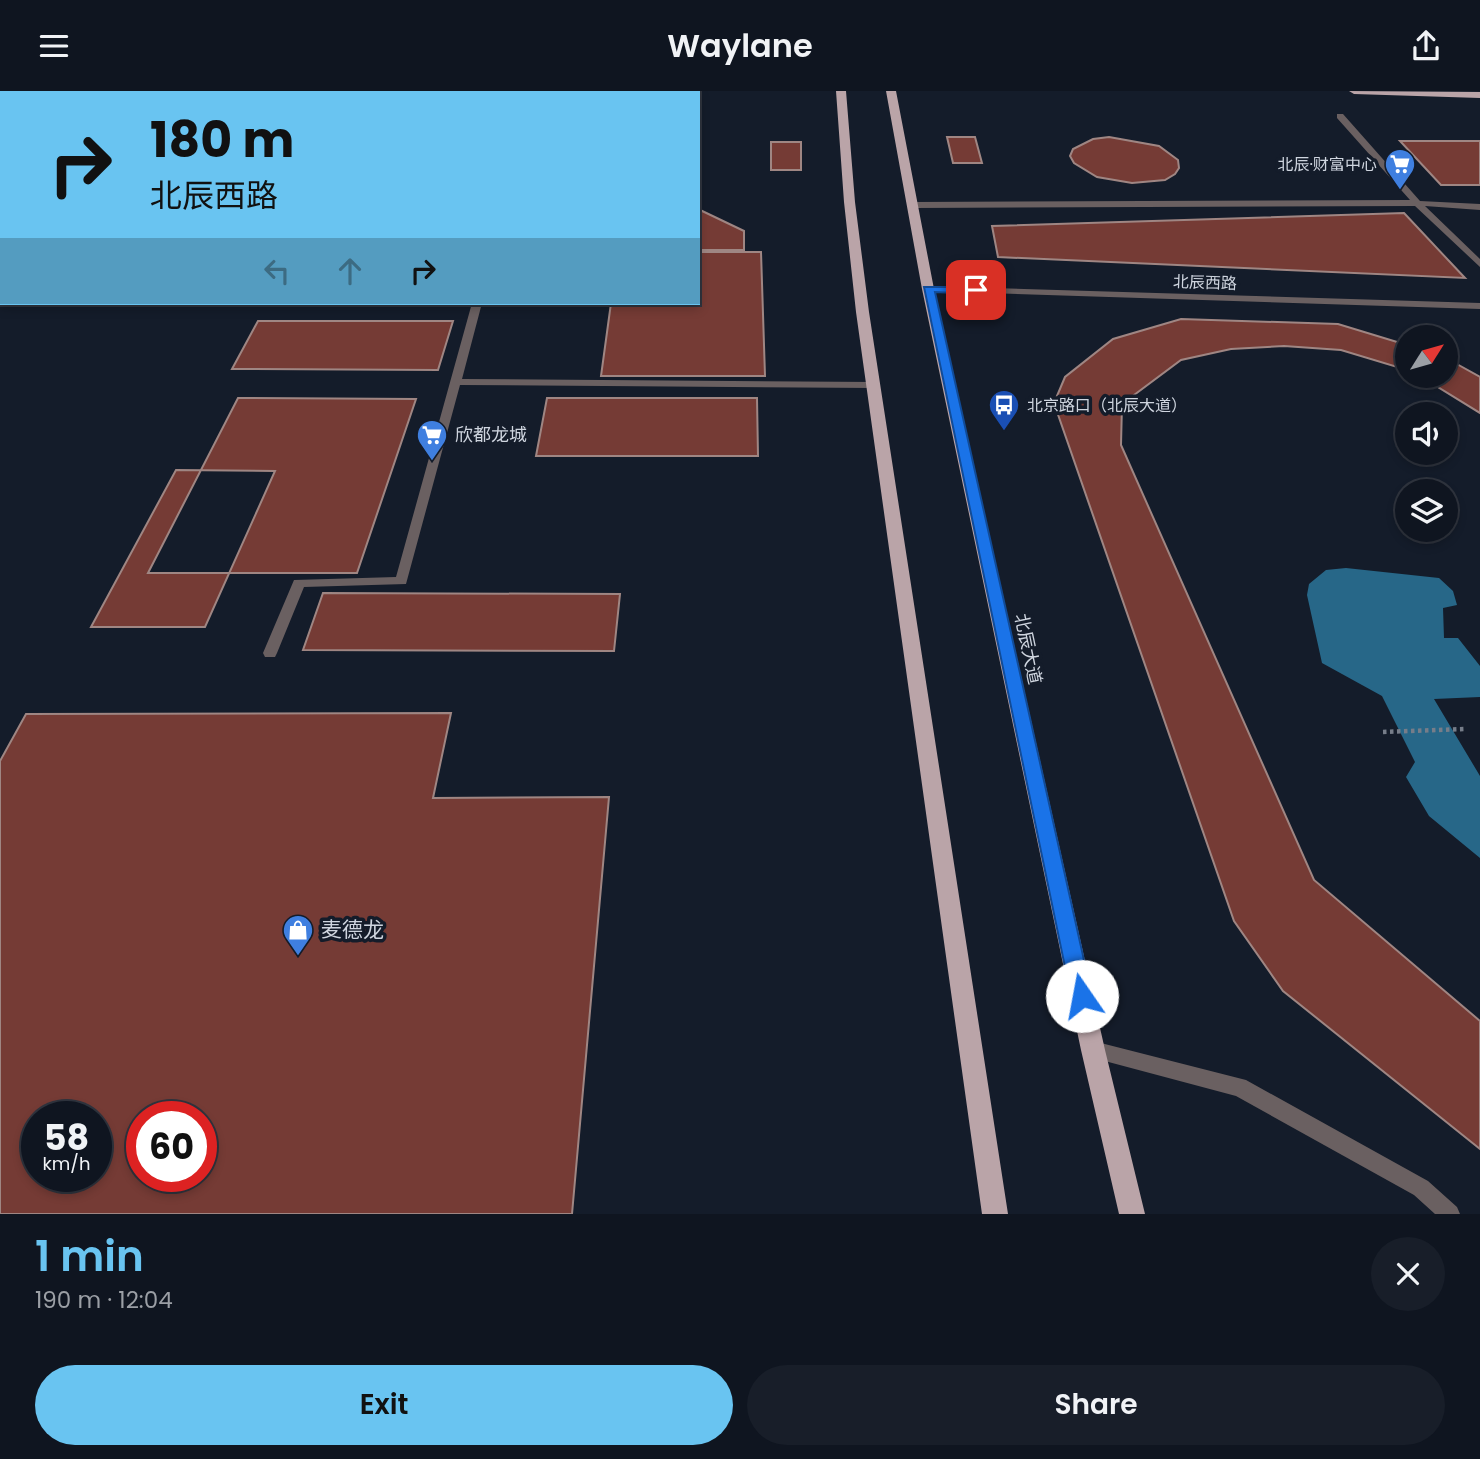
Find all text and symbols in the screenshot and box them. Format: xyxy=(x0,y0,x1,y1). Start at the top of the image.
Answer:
text: Waylane xyxy=(667,23,813,68)
icon: menu xyxy=(35,27,73,65)
icon: share xyxy=(1407,27,1445,65)
text: 180 m xyxy=(150,106,294,174)
icon: right xyxy=(35,119,126,210)
supermarket icon: 北辰·财富中心 xyxy=(1383,147,1417,191)
place label: 北辰·财富中心 xyxy=(1278,153,1377,176)
text: 北辰西路 xyxy=(150,173,278,218)
icon: left xyxy=(258,252,296,290)
icon: ahead xyxy=(331,252,369,290)
icon: right xyxy=(404,252,442,290)
pin xyxy=(946,260,1006,320)
street label: 北辰西路 xyxy=(1173,270,1237,295)
icon: arrive xyxy=(957,271,995,309)
north arrow xyxy=(1395,325,1458,389)
map controls xyxy=(1395,325,1458,542)
bus stop icon: 北京路口（北辰大道） xyxy=(987,388,1021,432)
place label: 北京路口（北辰大道） xyxy=(1027,394,1187,417)
button: sound xyxy=(1395,402,1458,465)
supermarket icon: 欣都龙城 xyxy=(415,418,449,462)
place label: 欣都龙城 xyxy=(455,422,527,447)
button: layers xyxy=(1395,479,1458,542)
street label: 北辰大道 xyxy=(1009,611,1048,687)
shop icon: 麦德龙 xyxy=(281,913,315,957)
place label: 麦德龙 xyxy=(321,915,384,944)
position arrow xyxy=(1045,959,1119,1033)
speed limit sign: 60 xyxy=(126,1101,217,1192)
text: 58 xyxy=(44,1113,89,1162)
text: km/h xyxy=(43,1151,90,1176)
text: 1 min xyxy=(35,1227,144,1286)
button: close xyxy=(1371,1237,1445,1311)
text: 190 m · 12:04 xyxy=(35,1284,173,1316)
button: Exit xyxy=(35,1365,733,1445)
button: Share xyxy=(747,1365,1445,1445)

